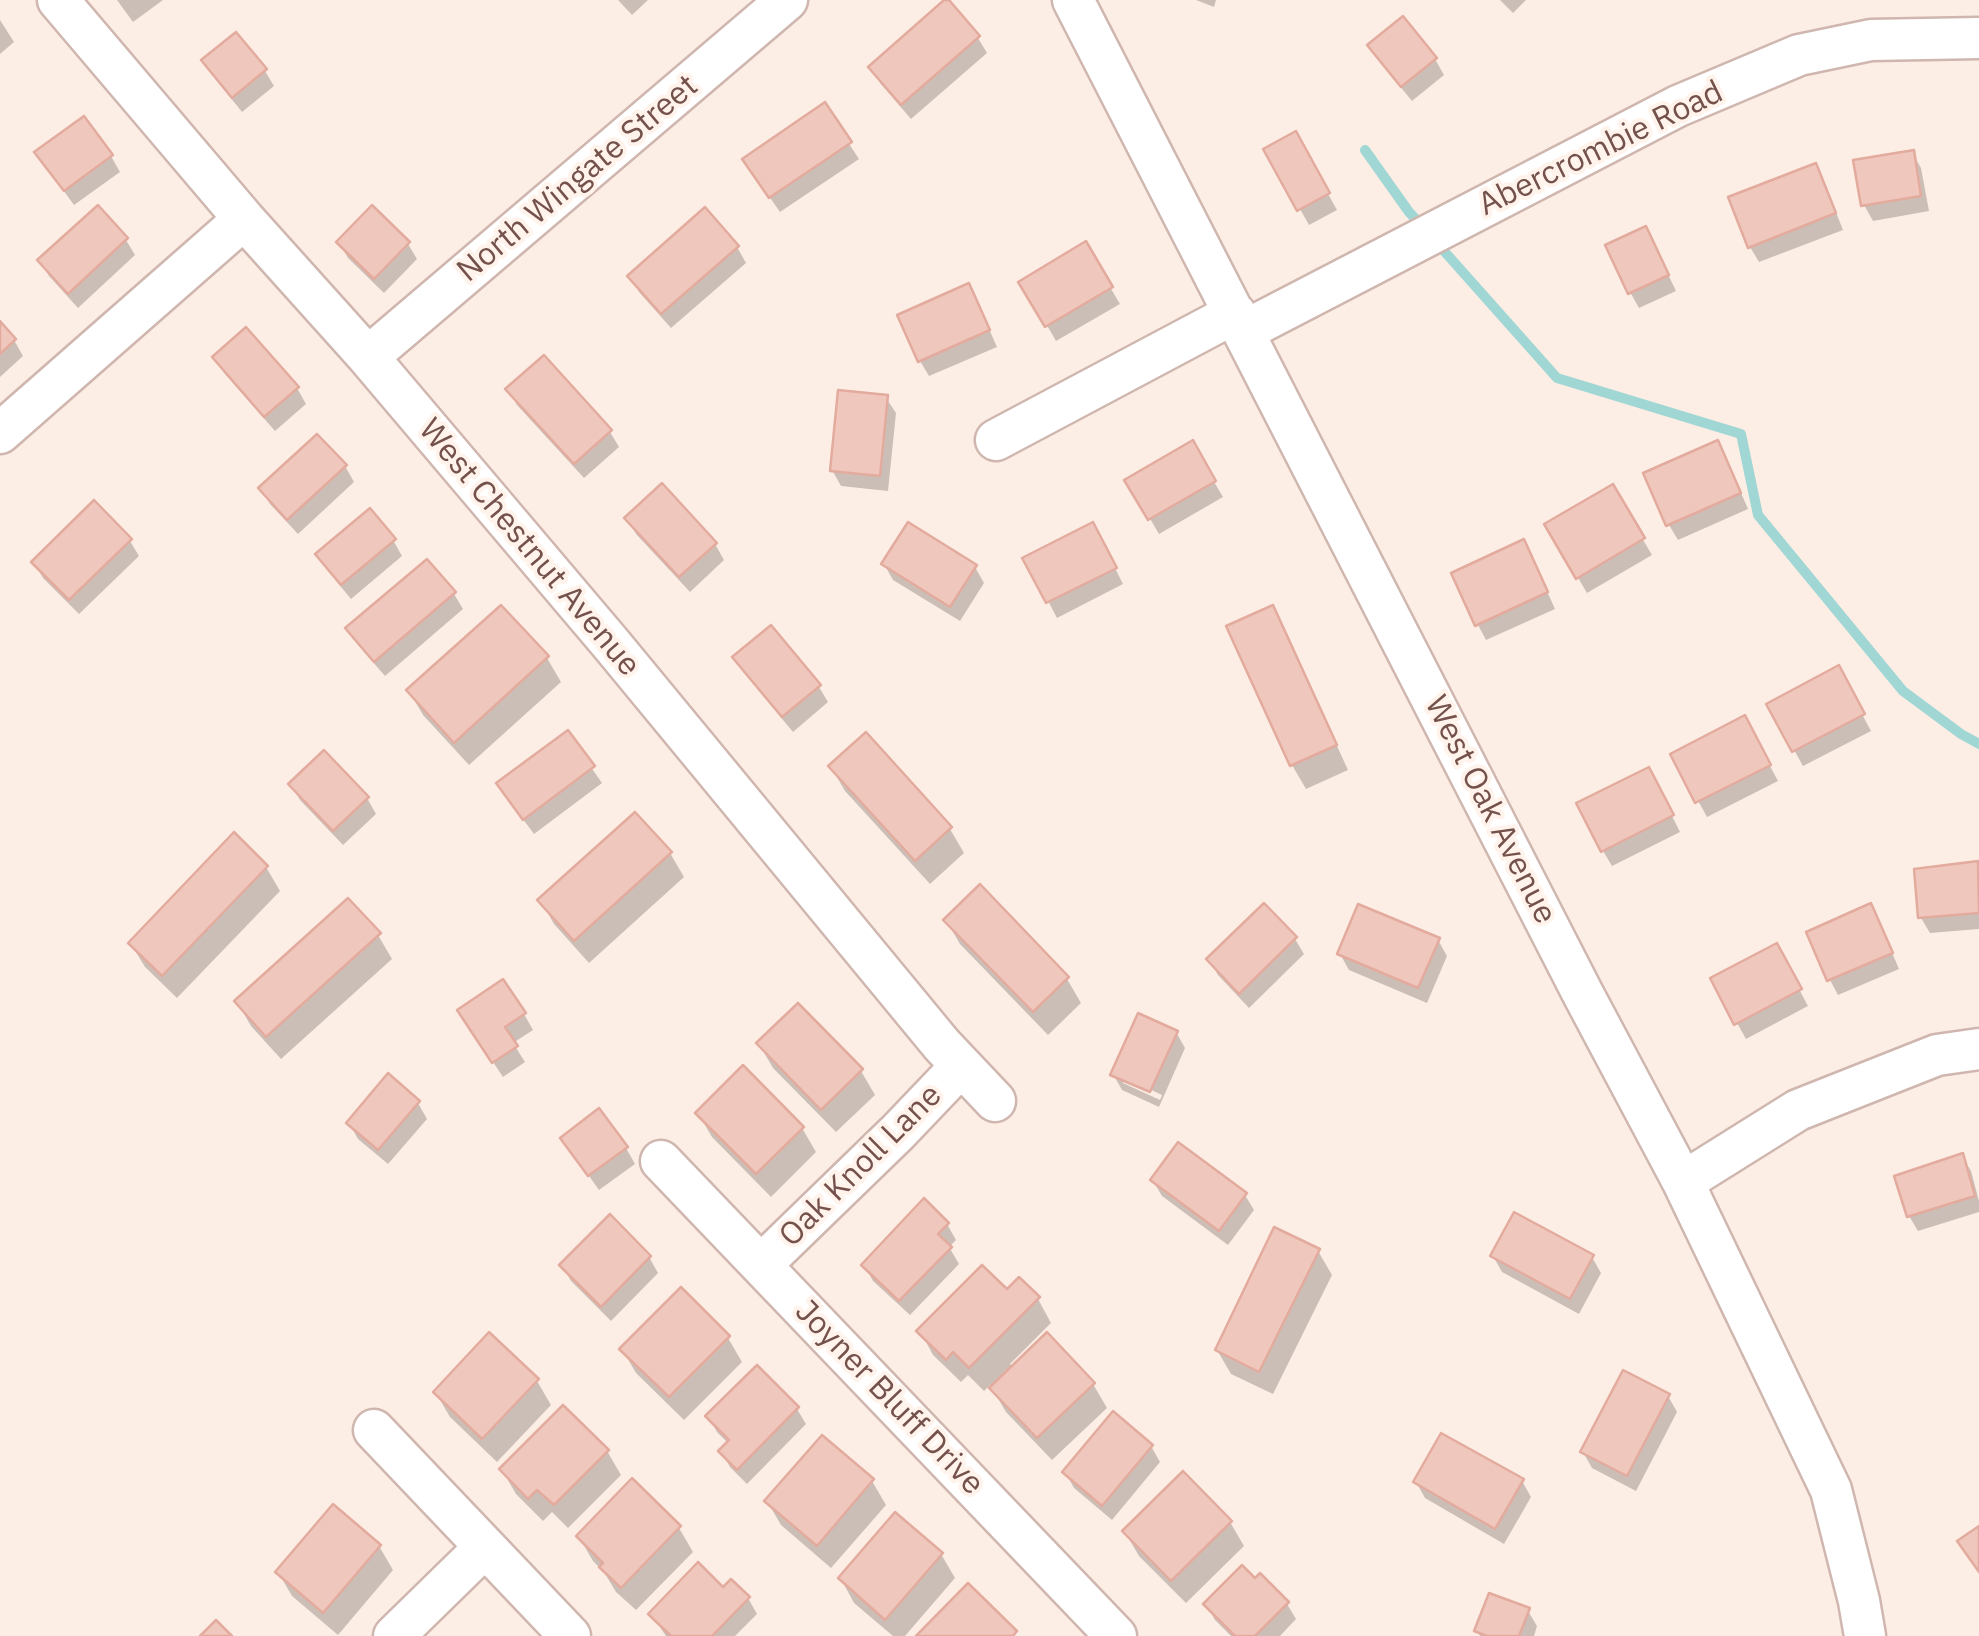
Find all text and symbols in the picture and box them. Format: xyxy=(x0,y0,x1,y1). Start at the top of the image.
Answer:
street label: North Wingate Street xyxy=(450,67,706,291)
street label: Abercrombie Road xyxy=(1473,73,1729,225)
street label: West Chestnut Avenue xyxy=(410,412,648,684)
street label: West Oak Avenue xyxy=(1416,690,1564,930)
street label: Oak Knoll Lane xyxy=(772,1077,950,1255)
street label: Joyner Bluff Drive xyxy=(786,1293,992,1503)

